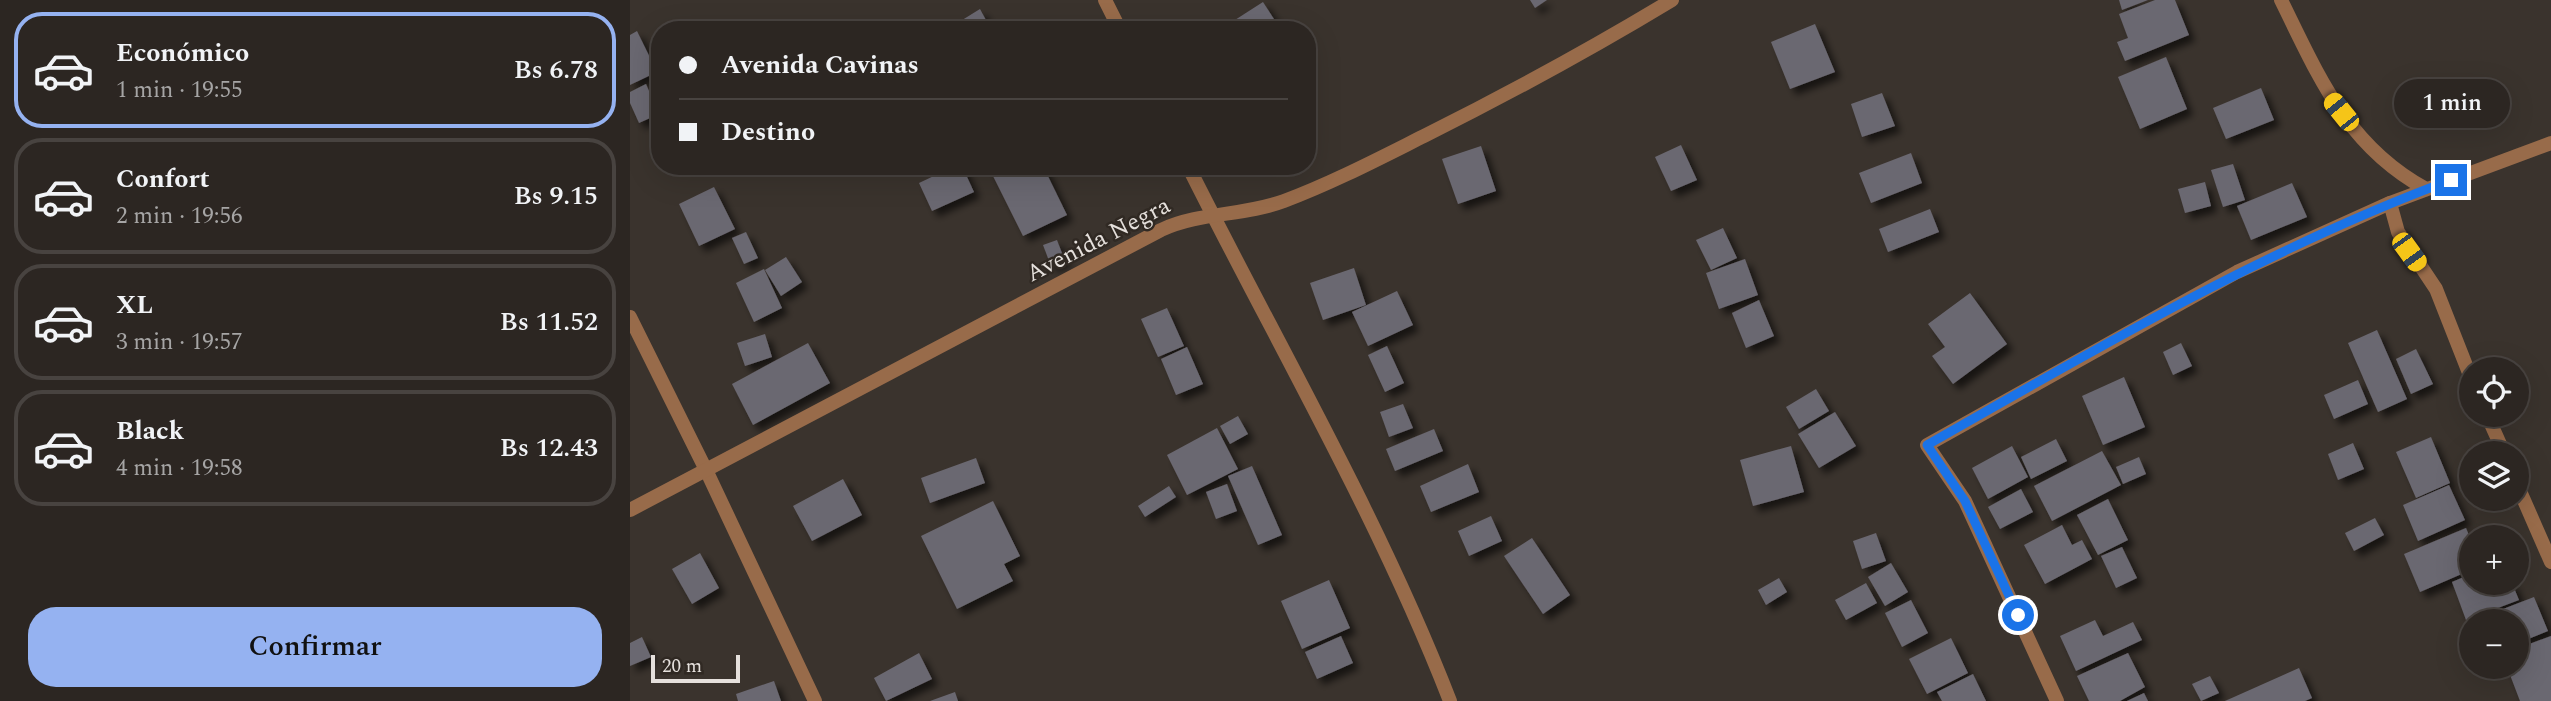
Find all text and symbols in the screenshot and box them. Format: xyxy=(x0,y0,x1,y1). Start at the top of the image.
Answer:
text: Económico xyxy=(116,33,249,73)
icon: car xyxy=(32,39,95,102)
text: Avenida Cavinas xyxy=(721,45,919,85)
text: Bs 6.78 xyxy=(514,50,598,90)
text: 1 min · 19:55 xyxy=(116,73,243,108)
callout: 1 min xyxy=(2393,78,2509,128)
text: 1 min xyxy=(2422,86,2482,121)
car xyxy=(2320,89,2363,135)
text: Destino xyxy=(721,112,815,152)
text: Confort xyxy=(116,159,210,199)
route end xyxy=(2435,164,2467,196)
icon: car xyxy=(32,165,95,228)
text: Bs 9.15 xyxy=(514,176,598,216)
street label: Avenida Negra xyxy=(1020,188,1177,292)
text: 2 min · 19:56 xyxy=(116,199,243,234)
car xyxy=(2389,229,2430,275)
text: XL xyxy=(116,285,153,325)
icon: car xyxy=(32,291,95,354)
text: Bs 11.52 xyxy=(500,302,598,342)
text: 3 min · 19:57 xyxy=(116,325,243,360)
map controls xyxy=(2459,357,2529,679)
button: locate xyxy=(2459,357,2529,427)
text: Black xyxy=(116,411,184,451)
icon: car xyxy=(32,417,95,480)
text: Bs 12.43 xyxy=(500,428,598,468)
button: layers xyxy=(2459,441,2529,511)
text: 4 min · 19:58 xyxy=(116,451,243,486)
button: + xyxy=(2459,525,2529,595)
route start xyxy=(2002,599,2034,631)
button: Confirmar xyxy=(28,607,602,687)
button: − xyxy=(2459,609,2529,679)
scale bar xyxy=(651,652,740,684)
text: 20 m xyxy=(662,652,702,681)

